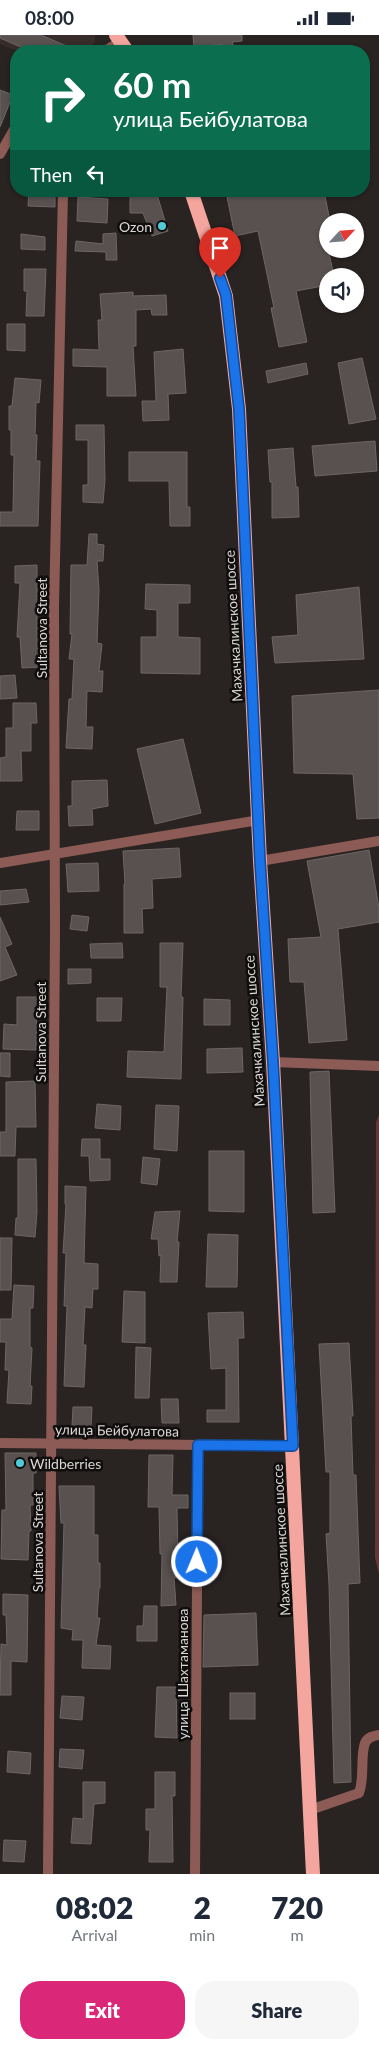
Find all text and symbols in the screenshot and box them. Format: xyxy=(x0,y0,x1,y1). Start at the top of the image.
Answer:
text: 08:00 xyxy=(25,6,74,29)
text: 60 m xyxy=(113,63,191,105)
icon: right xyxy=(30,65,95,130)
text: улица Бейбулатова xyxy=(113,105,308,132)
icon: left xyxy=(82,160,110,188)
text: Then xyxy=(30,163,72,186)
north arrow xyxy=(319,213,364,257)
map controls xyxy=(319,213,364,313)
place label: Ozon xyxy=(119,218,152,235)
marker: Ozon xyxy=(156,220,168,232)
pin xyxy=(199,227,241,278)
icon: arrive xyxy=(206,234,234,262)
button: sound xyxy=(319,268,364,313)
street label: Махачкалинское шоссе xyxy=(221,550,245,702)
street label: Sultanova Street xyxy=(33,578,50,678)
street label: Махачкалинское шоссе xyxy=(240,955,268,1107)
street label: Sultanova Street xyxy=(32,982,49,1082)
street label: улица Бейбулатова xyxy=(55,1420,179,1440)
place label: Wildberries xyxy=(30,1455,101,1472)
marker: Wildberries xyxy=(14,1457,26,1469)
street label: Махачкалинское шоссе xyxy=(269,1464,293,1616)
street label: Sultanova Street xyxy=(29,1492,46,1592)
position arrow xyxy=(170,1535,222,1587)
street label: улица Шахтаманова xyxy=(174,1608,191,1740)
text: 08:02 xyxy=(56,1889,133,1925)
text: 2 xyxy=(193,1889,211,1925)
text: 720 xyxy=(271,1889,323,1925)
text: Arrival xyxy=(72,1925,118,1944)
text: min xyxy=(189,1925,215,1944)
text: m xyxy=(290,1925,304,1944)
button: Exit xyxy=(20,1981,185,2039)
button: Share xyxy=(195,1981,359,2039)

